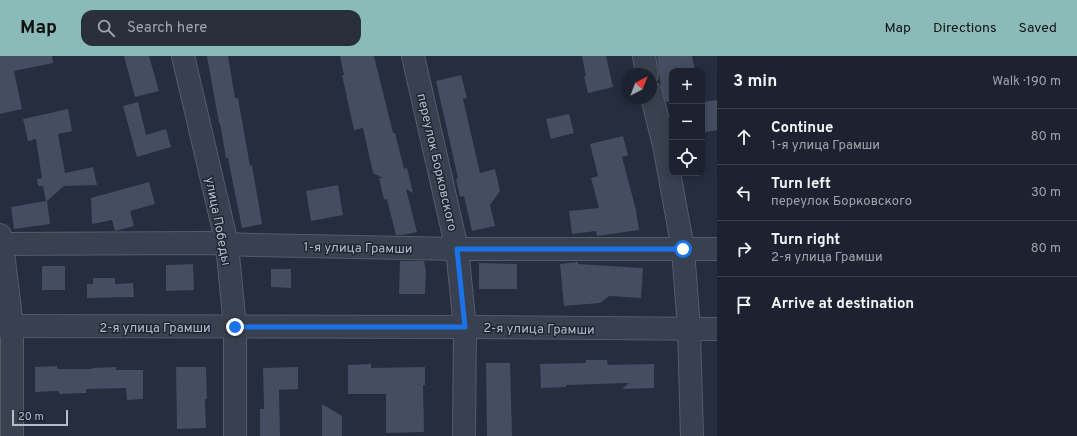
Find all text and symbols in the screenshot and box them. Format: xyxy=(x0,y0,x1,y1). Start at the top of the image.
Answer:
search box xyxy=(81,10,361,46)
text: Map xyxy=(20,16,57,40)
icon: search xyxy=(95,17,117,39)
text: Search here xyxy=(127,19,207,38)
text: Map xyxy=(885,20,911,37)
text: Directions xyxy=(933,20,997,37)
text: Saved xyxy=(1019,20,1057,37)
north arrow xyxy=(621,68,657,104)
map controls xyxy=(669,68,705,176)
button: + xyxy=(669,68,705,104)
text: 3 min xyxy=(733,71,777,93)
text: Walk · 190 m xyxy=(992,74,1061,90)
street label: переулок Борковского xyxy=(412,92,460,233)
button: − xyxy=(669,104,705,140)
text: Continue xyxy=(771,119,833,138)
icon: ahead xyxy=(733,126,755,148)
text: 80 m xyxy=(1031,129,1061,145)
text: 1-я улица Грамши xyxy=(771,138,880,154)
button: locate xyxy=(669,140,705,176)
text: Turn left xyxy=(771,175,831,194)
street label: улица Победы xyxy=(201,176,233,267)
icon: left xyxy=(733,182,755,204)
text: 30 m xyxy=(1031,185,1061,201)
text: переулок Борковского xyxy=(771,194,912,210)
text: Turn right xyxy=(771,231,840,250)
icon: right xyxy=(733,238,755,260)
street label: 1-я улица Грамши xyxy=(303,240,413,258)
route start xyxy=(674,240,692,258)
text: 80 m xyxy=(1031,241,1061,257)
text: 2-я улица Грамши xyxy=(771,250,883,266)
icon: arrive xyxy=(733,294,755,316)
text: Arrive at destination xyxy=(771,295,914,314)
route end xyxy=(226,318,244,336)
street label: 2-я улица Грамши xyxy=(99,321,211,337)
street label: 2-я улица Грамши xyxy=(483,321,595,339)
scale bar xyxy=(12,408,68,427)
text: 20 m xyxy=(18,410,44,424)

